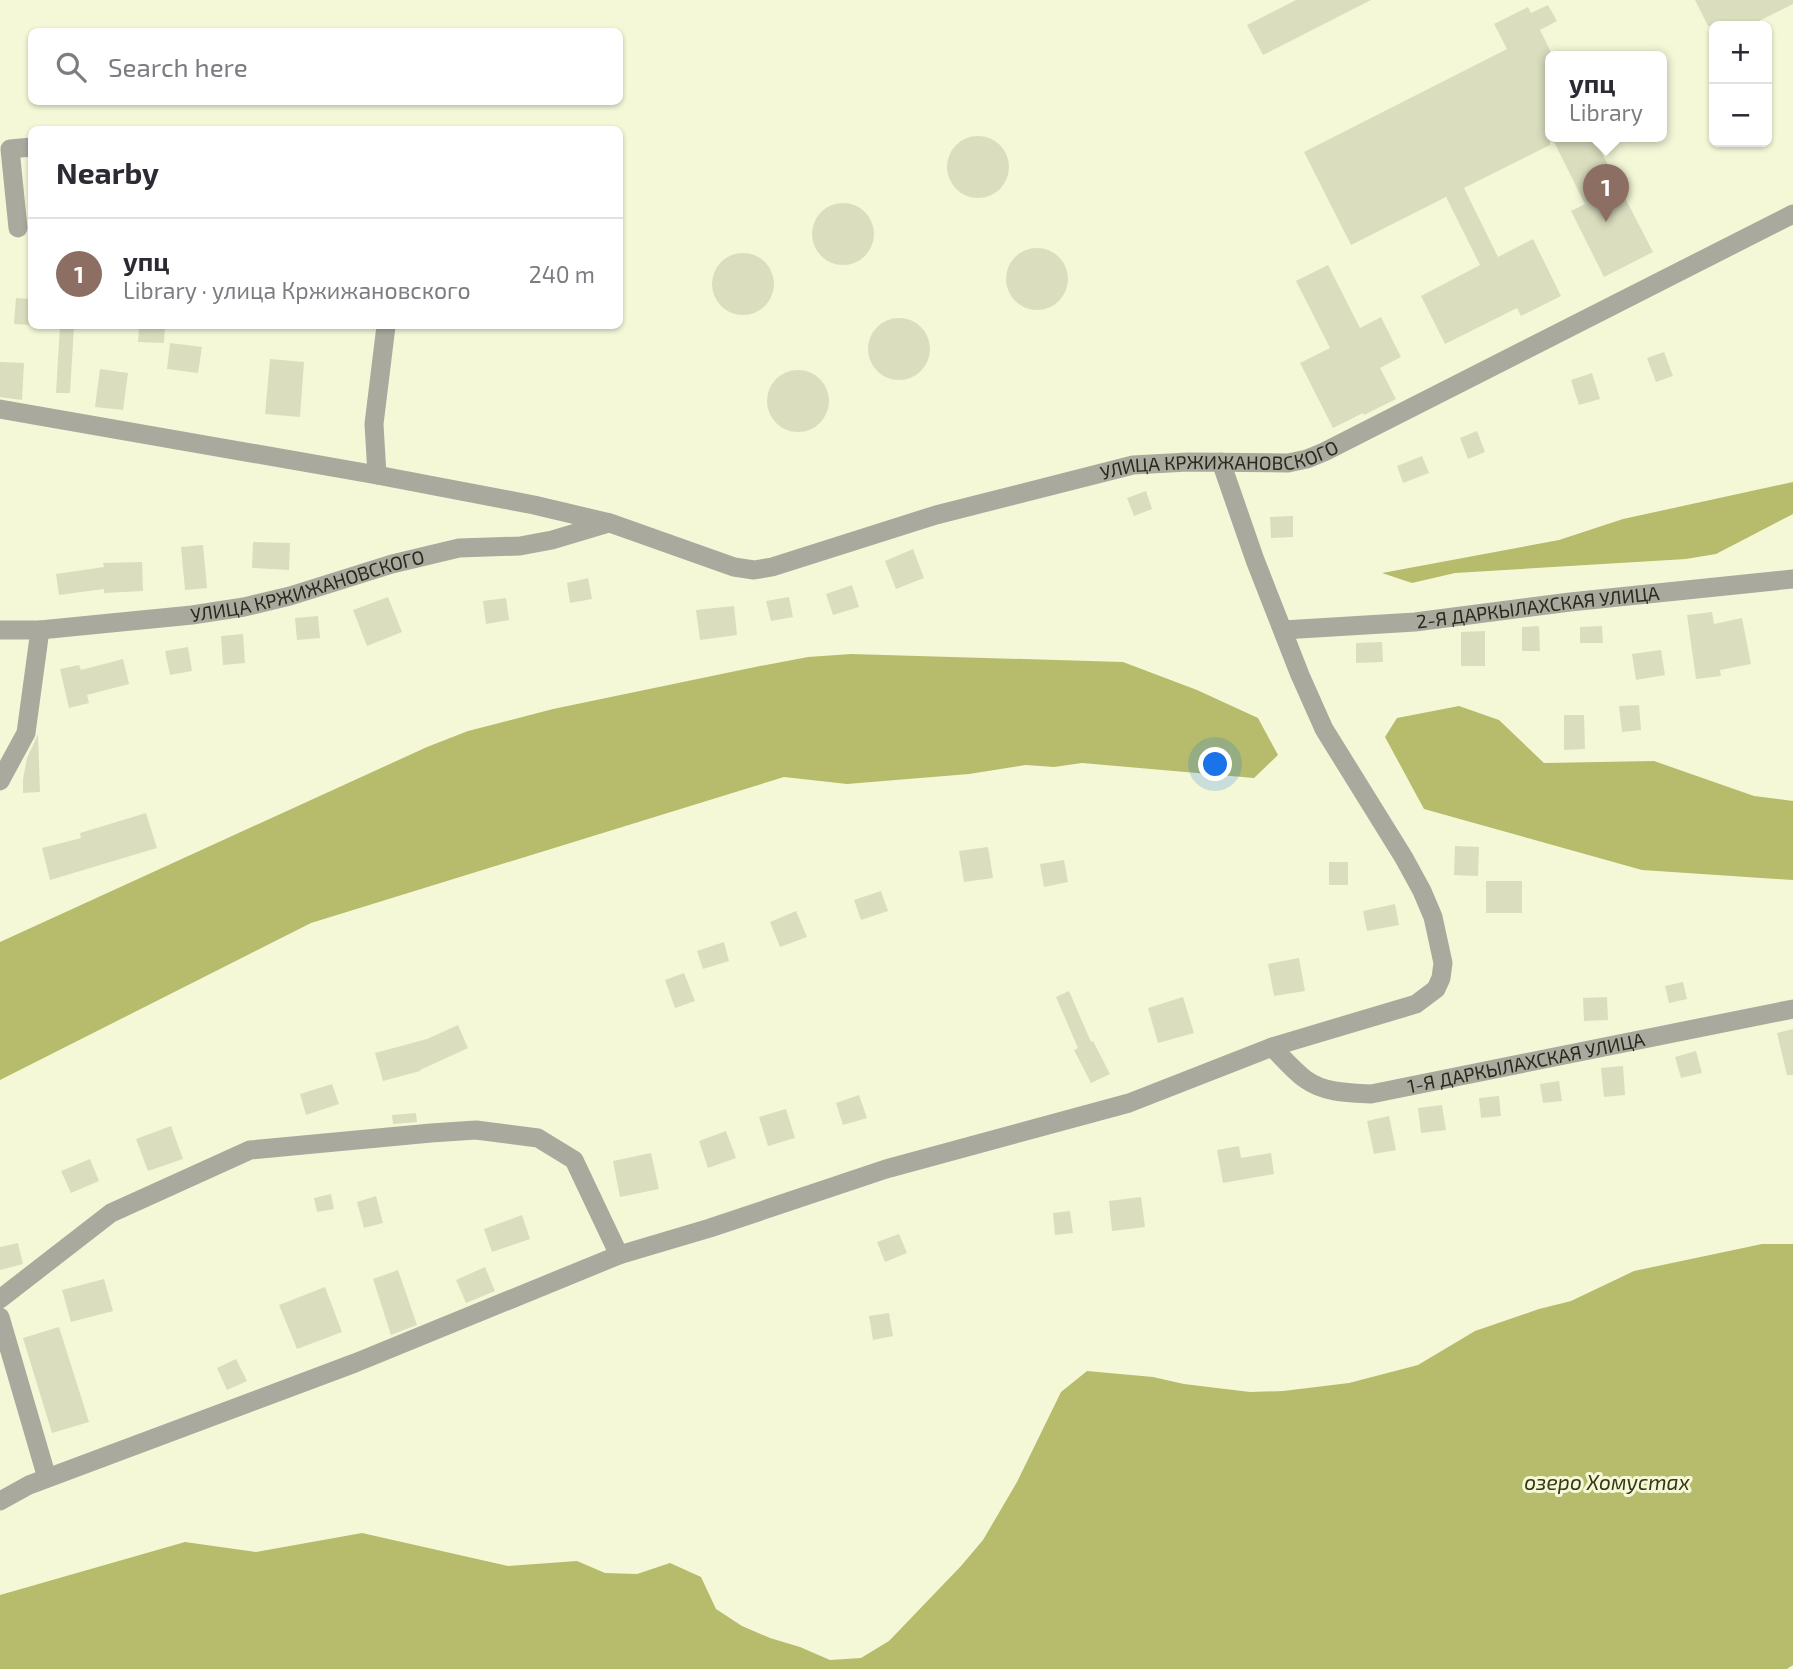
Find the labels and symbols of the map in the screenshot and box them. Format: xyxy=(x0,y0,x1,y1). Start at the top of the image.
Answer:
pin: 1 xyxy=(1583,164,1629,222)
street label: УЛИЦА КРЖИЖАНОВСКОГО xyxy=(1098,435,1342,484)
street label: УЛИЦА КРЖИЖАНОВСКОГО xyxy=(189,545,427,626)
street label: 2-Я ДАРКЫЛАХСКАЯ УЛИЦА xyxy=(1415,581,1661,633)
your location xyxy=(1198,747,1232,781)
street label: 1-Я ДАРКЫЛАХСКАЯ УЛИЦА xyxy=(1405,1027,1647,1097)
water label: озеро Хомустах xyxy=(1524,1469,1690,1494)

